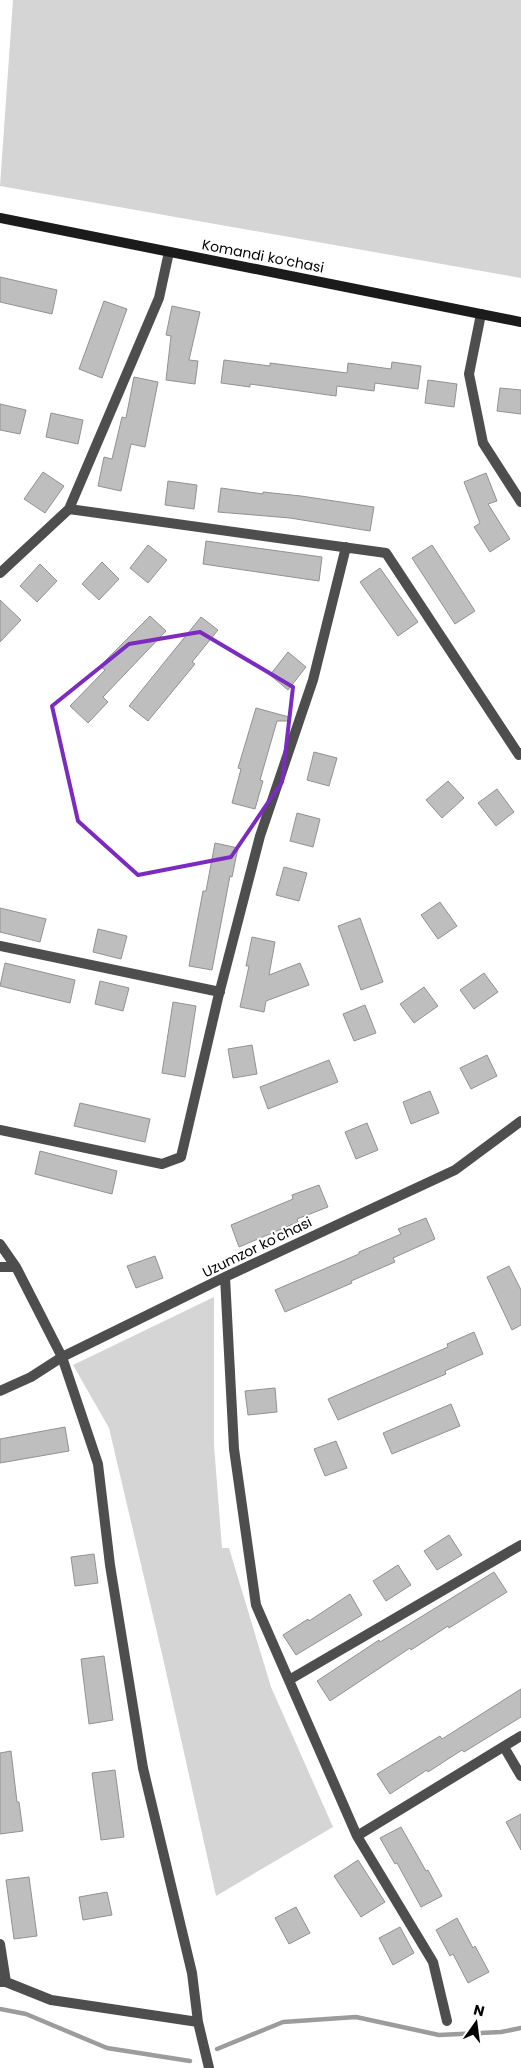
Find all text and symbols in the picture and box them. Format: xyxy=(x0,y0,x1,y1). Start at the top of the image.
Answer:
street label: Komandi ko‘chasi xyxy=(200,234,326,278)
street label: Uzumzor ko'chasi xyxy=(199,1212,315,1282)
north arrow xyxy=(451,1998,501,2048)
text: N xyxy=(472,1999,487,2021)

